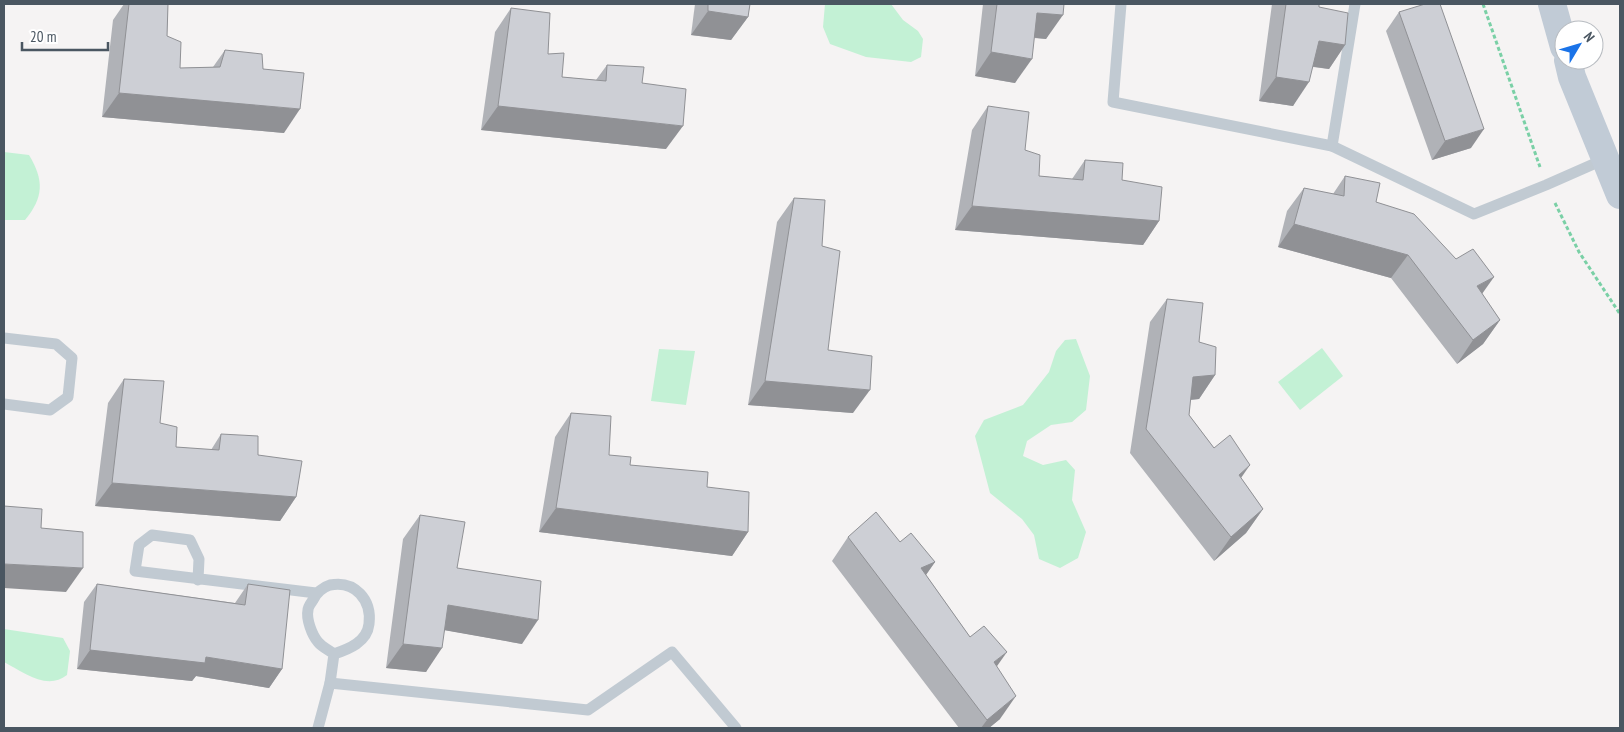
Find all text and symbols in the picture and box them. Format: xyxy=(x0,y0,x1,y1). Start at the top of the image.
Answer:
scale bar xyxy=(22,20,109,52)
north arrow xyxy=(1554,20,1604,70)
text: 20 m xyxy=(30,27,56,46)
text: N xyxy=(1580,28,1599,46)

